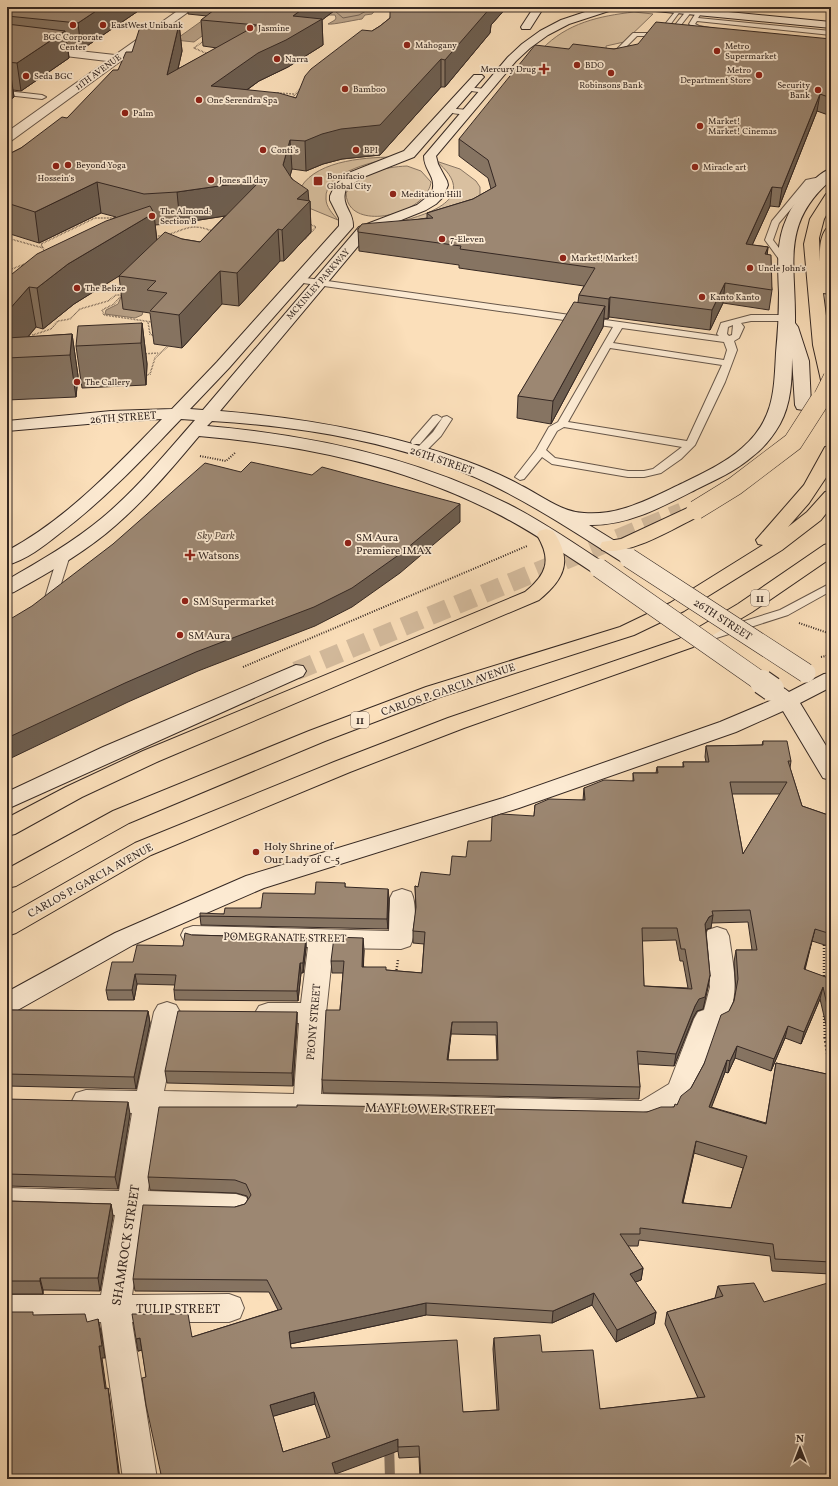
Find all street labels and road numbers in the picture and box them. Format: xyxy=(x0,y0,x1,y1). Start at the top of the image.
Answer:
street label: 11TH AVENUE xyxy=(72,51,125,94)
street label: MCKINLEY PARKWAY xyxy=(284,246,353,323)
street label: 26TH STREET xyxy=(89,409,158,428)
street label: 26TH STREET xyxy=(407,443,476,480)
road number: 11 xyxy=(751,590,769,606)
street label: 26TH STREET xyxy=(690,596,755,645)
street label: CARLOS P. GARCIA AVENUE xyxy=(379,660,518,721)
road number: 11 xyxy=(351,712,369,728)
street label: CARLOS P. GARCIA AVENUE xyxy=(25,840,156,922)
street label: POMEGRANATE STREET xyxy=(223,930,347,947)
street label: PEONY STREET xyxy=(304,983,325,1061)
street label: MAYFLOWER STREET xyxy=(365,1100,496,1120)
street label: SHAMROCK STREET xyxy=(109,1183,145,1307)
street label: TULIP STREET xyxy=(136,1301,220,1319)

